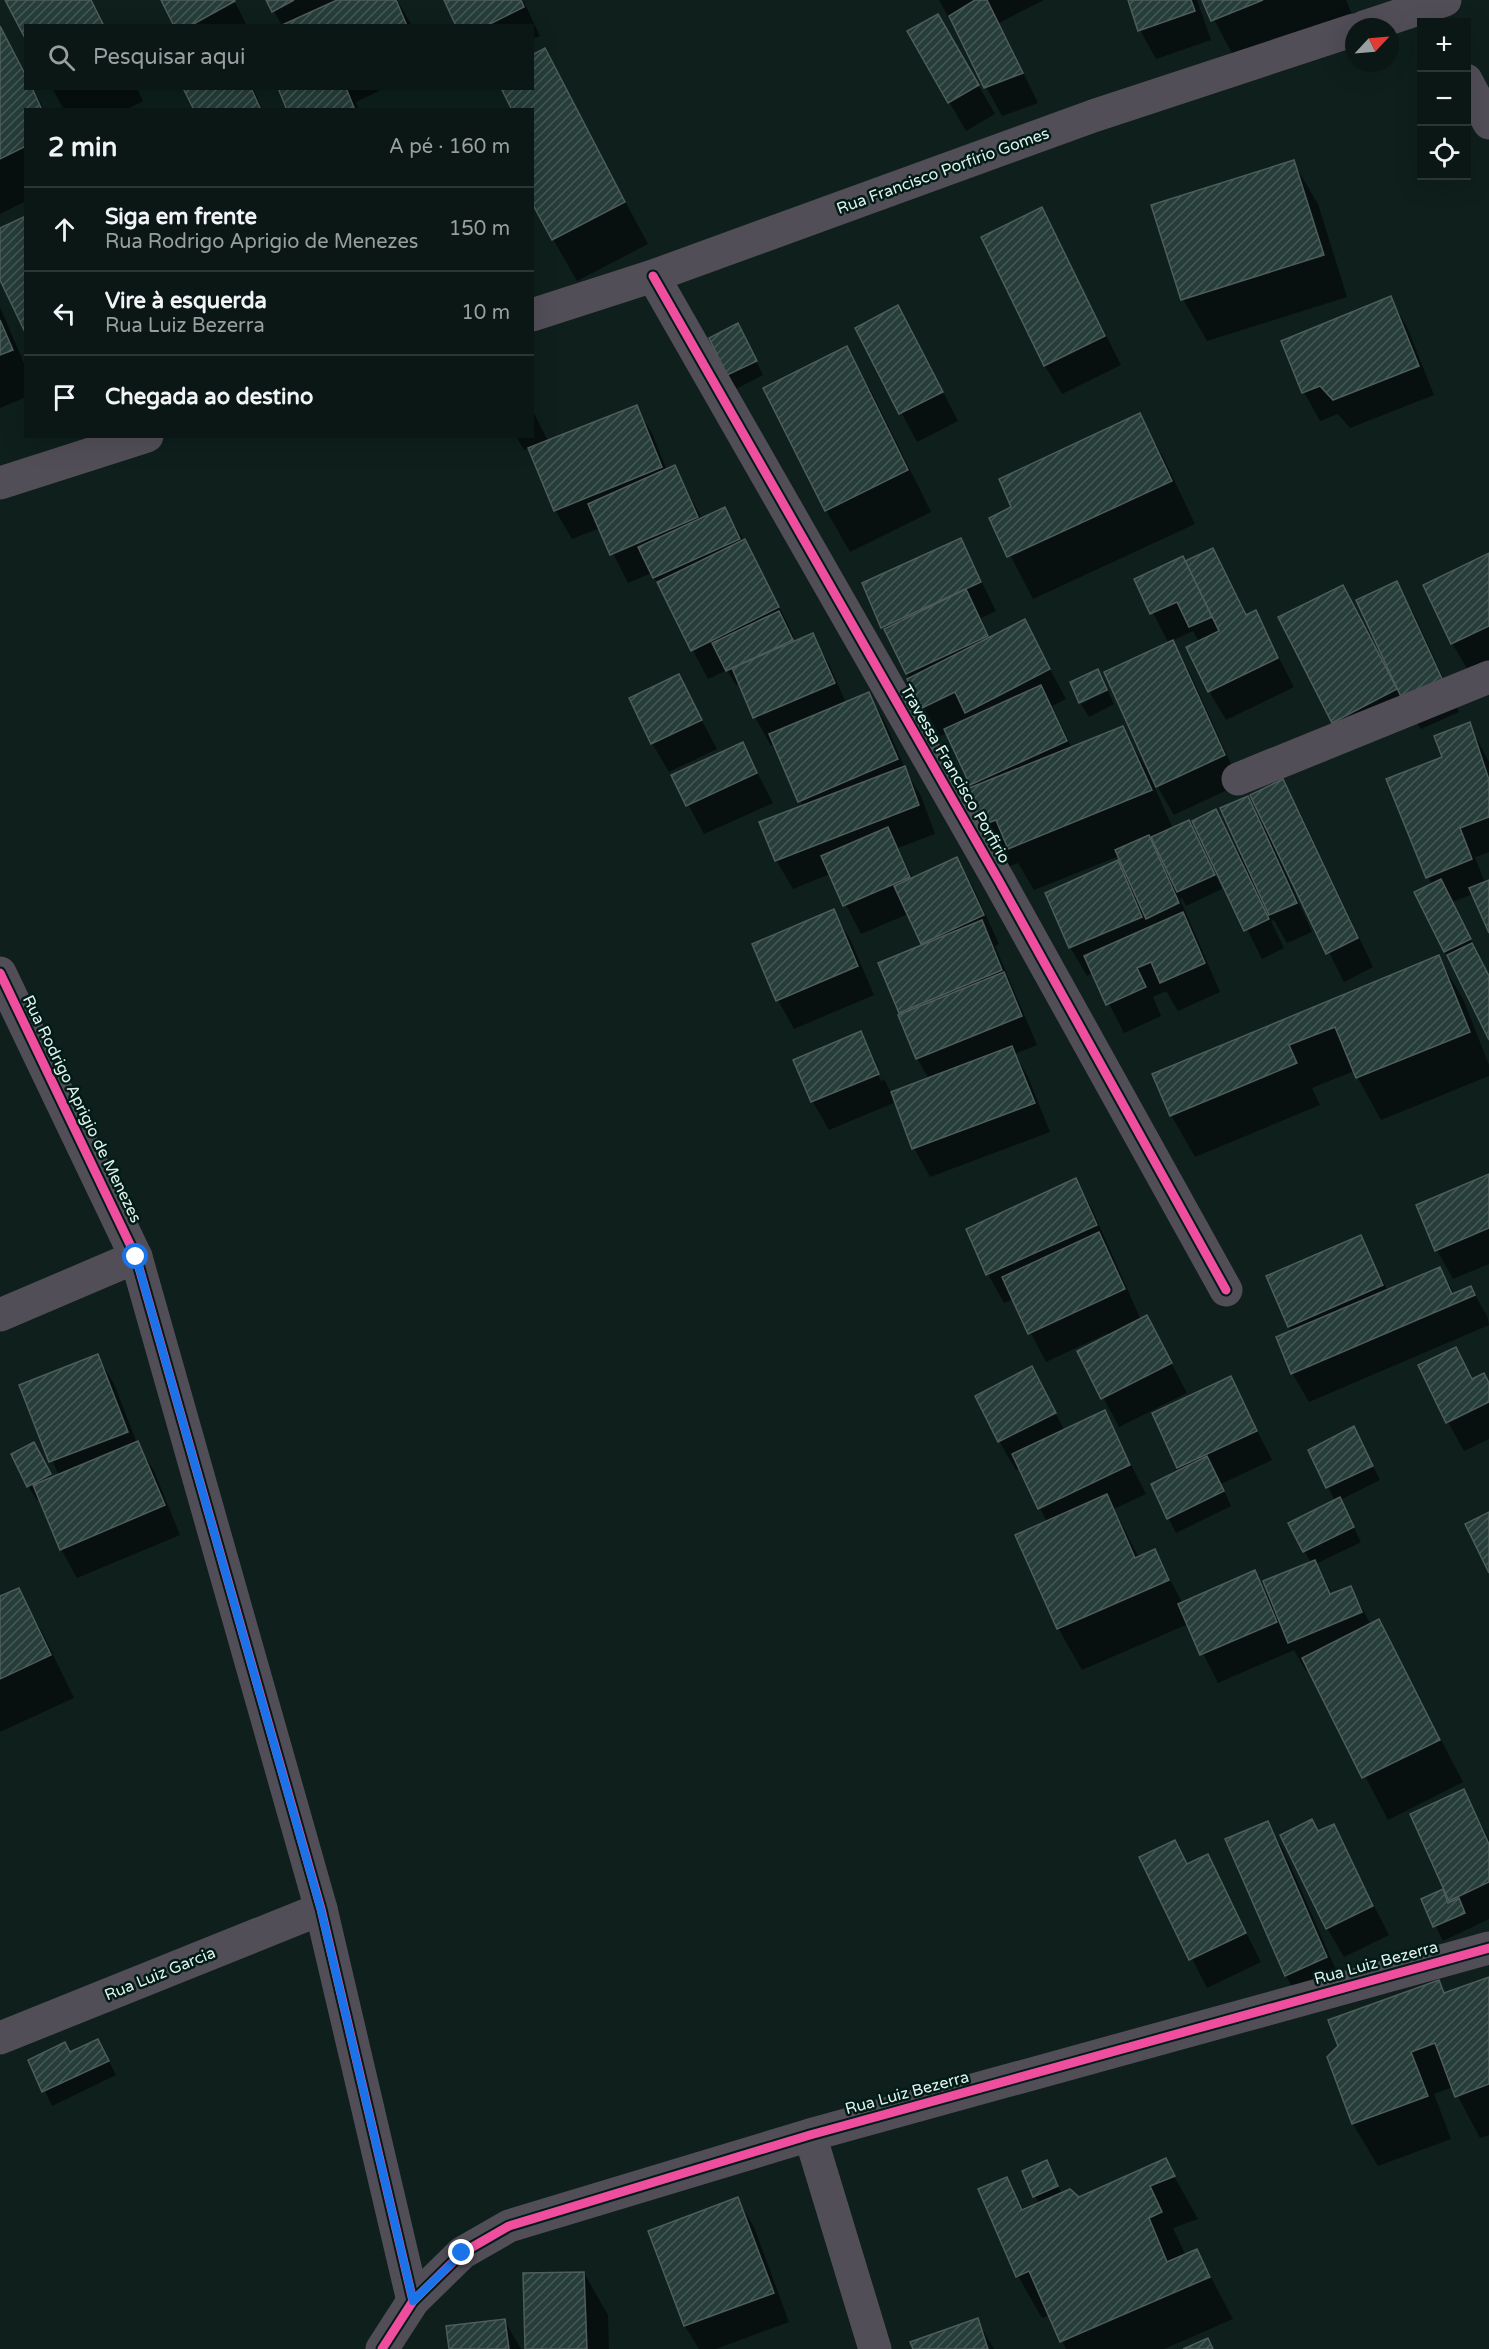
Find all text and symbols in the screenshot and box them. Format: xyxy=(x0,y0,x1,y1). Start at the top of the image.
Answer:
north arrow xyxy=(1345,18,1399,72)
map controls xyxy=(1417,18,1471,180)
button: + xyxy=(1417,18,1471,72)
search box xyxy=(24,24,534,90)
icon: search xyxy=(45,41,78,74)
text: Pesquisar aqui xyxy=(93,44,245,70)
button: − xyxy=(1417,72,1471,126)
street label: Rua Francisco Porfírio Gomes xyxy=(834,123,1052,219)
button: locate xyxy=(1417,126,1471,180)
text: 2 min xyxy=(48,132,117,163)
text: A pé · 160 m xyxy=(389,135,510,159)
text: Siga em frente xyxy=(105,204,257,230)
icon: ahead xyxy=(48,213,81,246)
text: 150 m xyxy=(449,217,510,241)
text: Rua Rodrigo Aprigio de Menezes xyxy=(105,230,418,254)
text: Vire à esquerda xyxy=(105,288,267,314)
icon: left xyxy=(48,297,81,330)
text: 10 m xyxy=(461,301,510,325)
text: Rua Luiz Bezerra xyxy=(105,314,265,338)
icon: arrive xyxy=(48,381,81,414)
text: Chegada ao destino xyxy=(105,384,313,410)
street label: Travessa Francisco Porfirio xyxy=(896,681,1014,867)
street label: Rua Rodrigo Aprigio de Menezes xyxy=(18,992,146,1226)
route start xyxy=(122,1243,148,1269)
street label: Rua Luiz Bezerra xyxy=(1312,1937,1440,1989)
street label: Rua Luiz Garcia xyxy=(102,1943,218,2005)
street label: Rua Luiz Bezerra xyxy=(843,2067,971,2119)
route end xyxy=(448,2239,474,2265)

